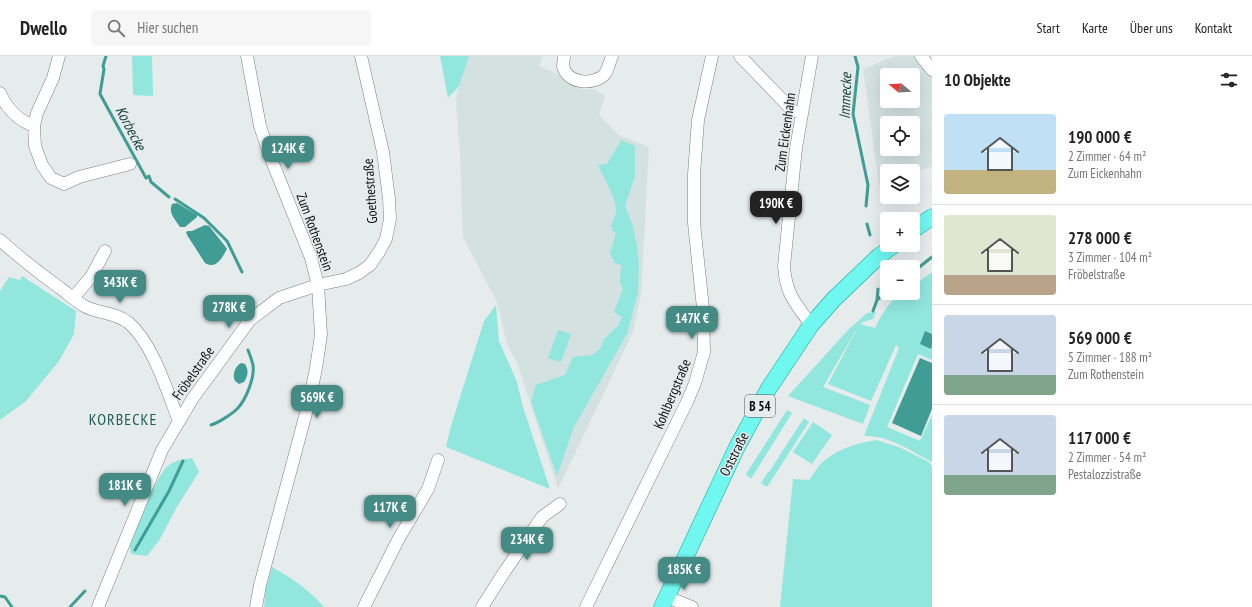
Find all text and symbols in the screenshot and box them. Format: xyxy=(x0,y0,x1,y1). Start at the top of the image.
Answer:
search box xyxy=(91,10,371,46)
text: Dwello xyxy=(20,16,67,40)
icon: search xyxy=(105,17,127,39)
text: Hier suchen xyxy=(137,18,198,37)
text: Start xyxy=(1036,19,1060,37)
text: Karte xyxy=(1082,19,1108,37)
text: Über uns xyxy=(1130,19,1173,37)
text: Kontakt xyxy=(1195,19,1232,37)
north arrow xyxy=(880,68,920,108)
map controls xyxy=(880,68,920,300)
text: 10 Objekte xyxy=(944,69,1011,91)
icon: filters xyxy=(1218,69,1240,91)
water label: Immecke xyxy=(835,72,855,119)
street label: Zum Eickenhahn xyxy=(771,91,799,173)
water label: Korbecke xyxy=(112,103,151,154)
button: locate xyxy=(880,116,920,156)
text: 190 000 € xyxy=(1068,126,1132,148)
icon: home xyxy=(976,130,1024,178)
pin: 124K € xyxy=(255,136,321,170)
text: 124K € xyxy=(271,140,305,157)
text: 2 Zimmer · 64 m² xyxy=(1068,148,1146,165)
street label: Goethestraße xyxy=(359,158,381,224)
button: layers xyxy=(880,164,920,204)
text: Zum Eickenhahn xyxy=(1068,165,1142,182)
street label: Zum Rothenstein xyxy=(293,191,337,273)
pin: 190K € xyxy=(743,191,809,225)
text: 190K € xyxy=(759,195,793,212)
button: + xyxy=(880,212,920,252)
text: 278 000 € xyxy=(1068,227,1132,249)
icon: home xyxy=(976,231,1024,279)
text: 3 Zimmer · 104 m² xyxy=(1068,249,1152,266)
button: − xyxy=(880,260,920,300)
text: Fröbelstraße xyxy=(1068,266,1125,283)
pin: 343K € xyxy=(87,270,153,304)
text: 343K € xyxy=(103,274,137,291)
pin: 278K € xyxy=(196,295,262,329)
text: 278K € xyxy=(212,299,246,316)
pin: 147K € xyxy=(659,306,725,340)
text: 147K € xyxy=(675,310,709,327)
text: 569 000 € xyxy=(1068,327,1132,349)
icon: home xyxy=(976,331,1024,379)
street label: Fröbelstraße xyxy=(168,343,218,403)
text: 5 Zimmer · 188 m² xyxy=(1068,349,1152,366)
street label: Kohlbergstraße xyxy=(649,356,695,432)
text: Zum Rothenstein xyxy=(1068,366,1144,383)
pin: 569K € xyxy=(284,385,350,419)
text: 569K € xyxy=(300,389,334,406)
road number: B 54 xyxy=(745,395,775,417)
district label: KORBECKE xyxy=(89,409,157,429)
text: 117 000 € xyxy=(1068,427,1131,449)
street label: Oststraße xyxy=(715,429,753,479)
icon: home xyxy=(976,431,1024,479)
text: 2 Zimmer · 54 m² xyxy=(1068,449,1146,466)
text: Pestalozzistraße xyxy=(1068,466,1141,483)
pin: 181K € xyxy=(92,473,158,507)
text: 181K € xyxy=(108,477,142,494)
pin: 117K € xyxy=(357,495,423,529)
text: 117K € xyxy=(373,499,407,516)
pin: 234K € xyxy=(494,527,560,561)
text: 234K € xyxy=(510,531,544,548)
pin: 185K € xyxy=(651,557,717,591)
text: 185K € xyxy=(667,561,701,578)

